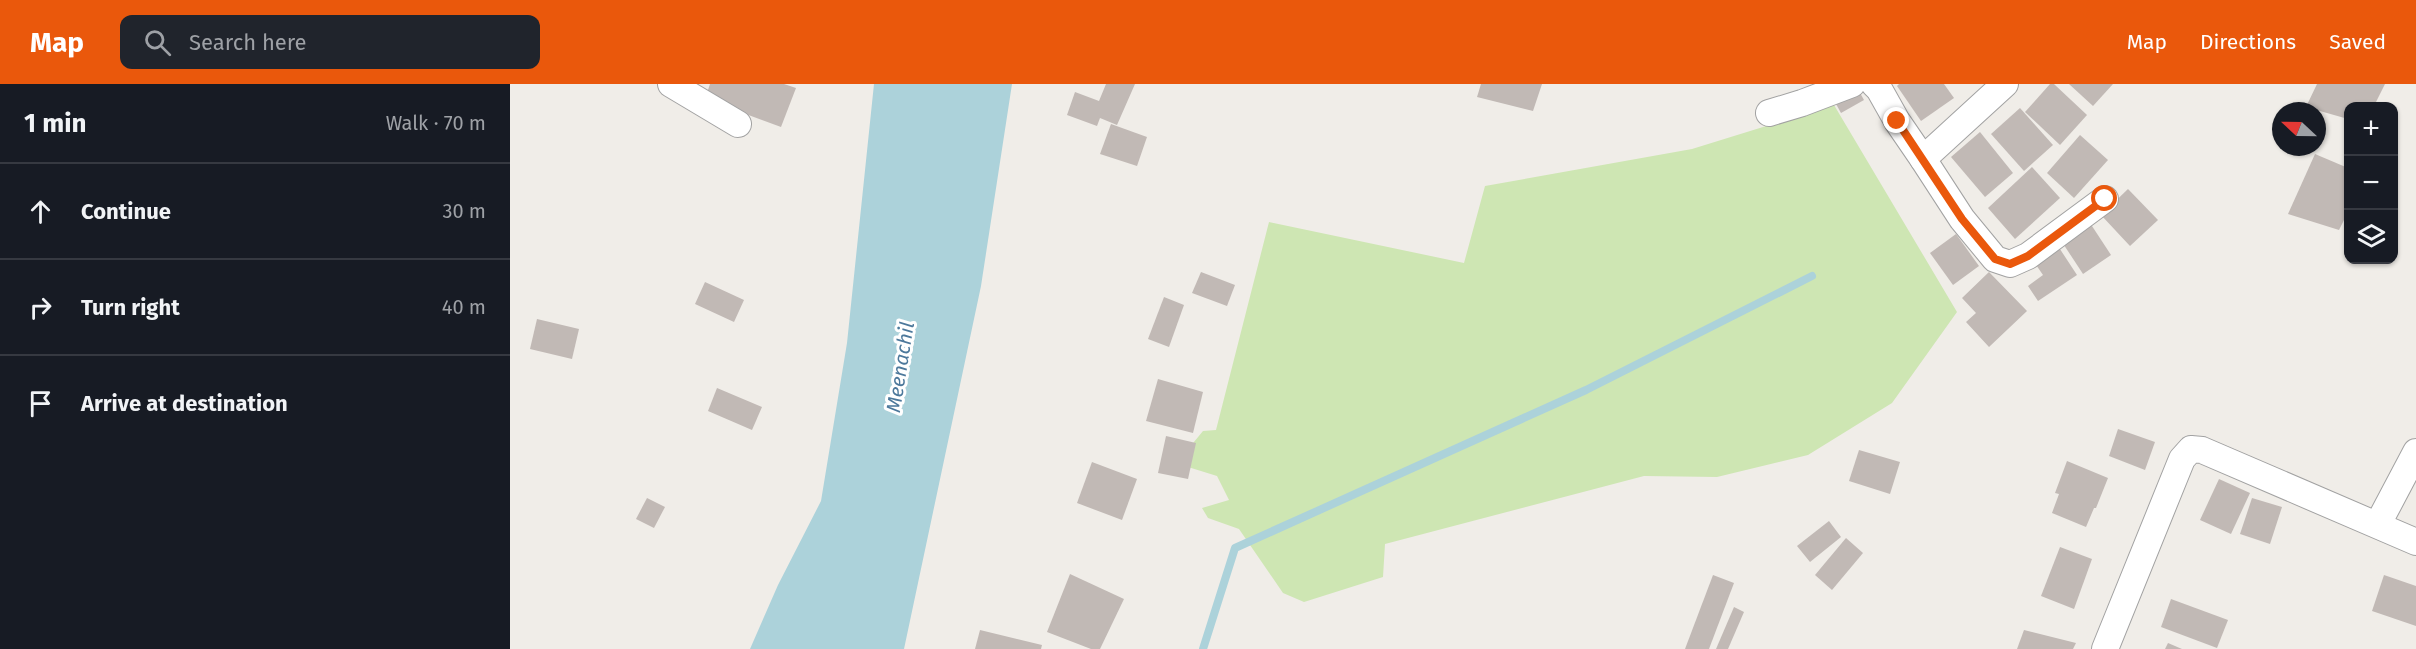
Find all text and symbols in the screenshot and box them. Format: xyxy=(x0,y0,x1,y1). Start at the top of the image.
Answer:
search box xyxy=(120,15,540,69)
text: Map xyxy=(30,26,84,59)
icon: search xyxy=(141,26,174,59)
text: Search here xyxy=(189,29,307,56)
text: Map xyxy=(2127,29,2167,55)
text: Directions xyxy=(2200,29,2296,55)
text: Saved xyxy=(2329,29,2386,55)
north arrow xyxy=(2272,102,2326,156)
map controls xyxy=(2344,102,2398,264)
button: + xyxy=(2344,102,2398,156)
route end xyxy=(1883,107,1909,133)
text: 1 min xyxy=(24,108,87,139)
text: Walk · 70 m xyxy=(386,111,486,135)
button: − xyxy=(2344,156,2398,210)
route start xyxy=(2091,185,2117,211)
icon: ahead xyxy=(24,195,57,228)
text: Continue xyxy=(81,198,171,225)
text: 30 m xyxy=(442,199,486,223)
button: layers xyxy=(2344,210,2398,264)
icon: right xyxy=(24,291,57,324)
text: Turn right xyxy=(81,294,180,321)
text: 40 m xyxy=(442,295,486,319)
water label: Meenachil xyxy=(881,320,919,414)
icon: arrive xyxy=(24,387,57,420)
text: Arrive at destination xyxy=(81,390,288,417)

